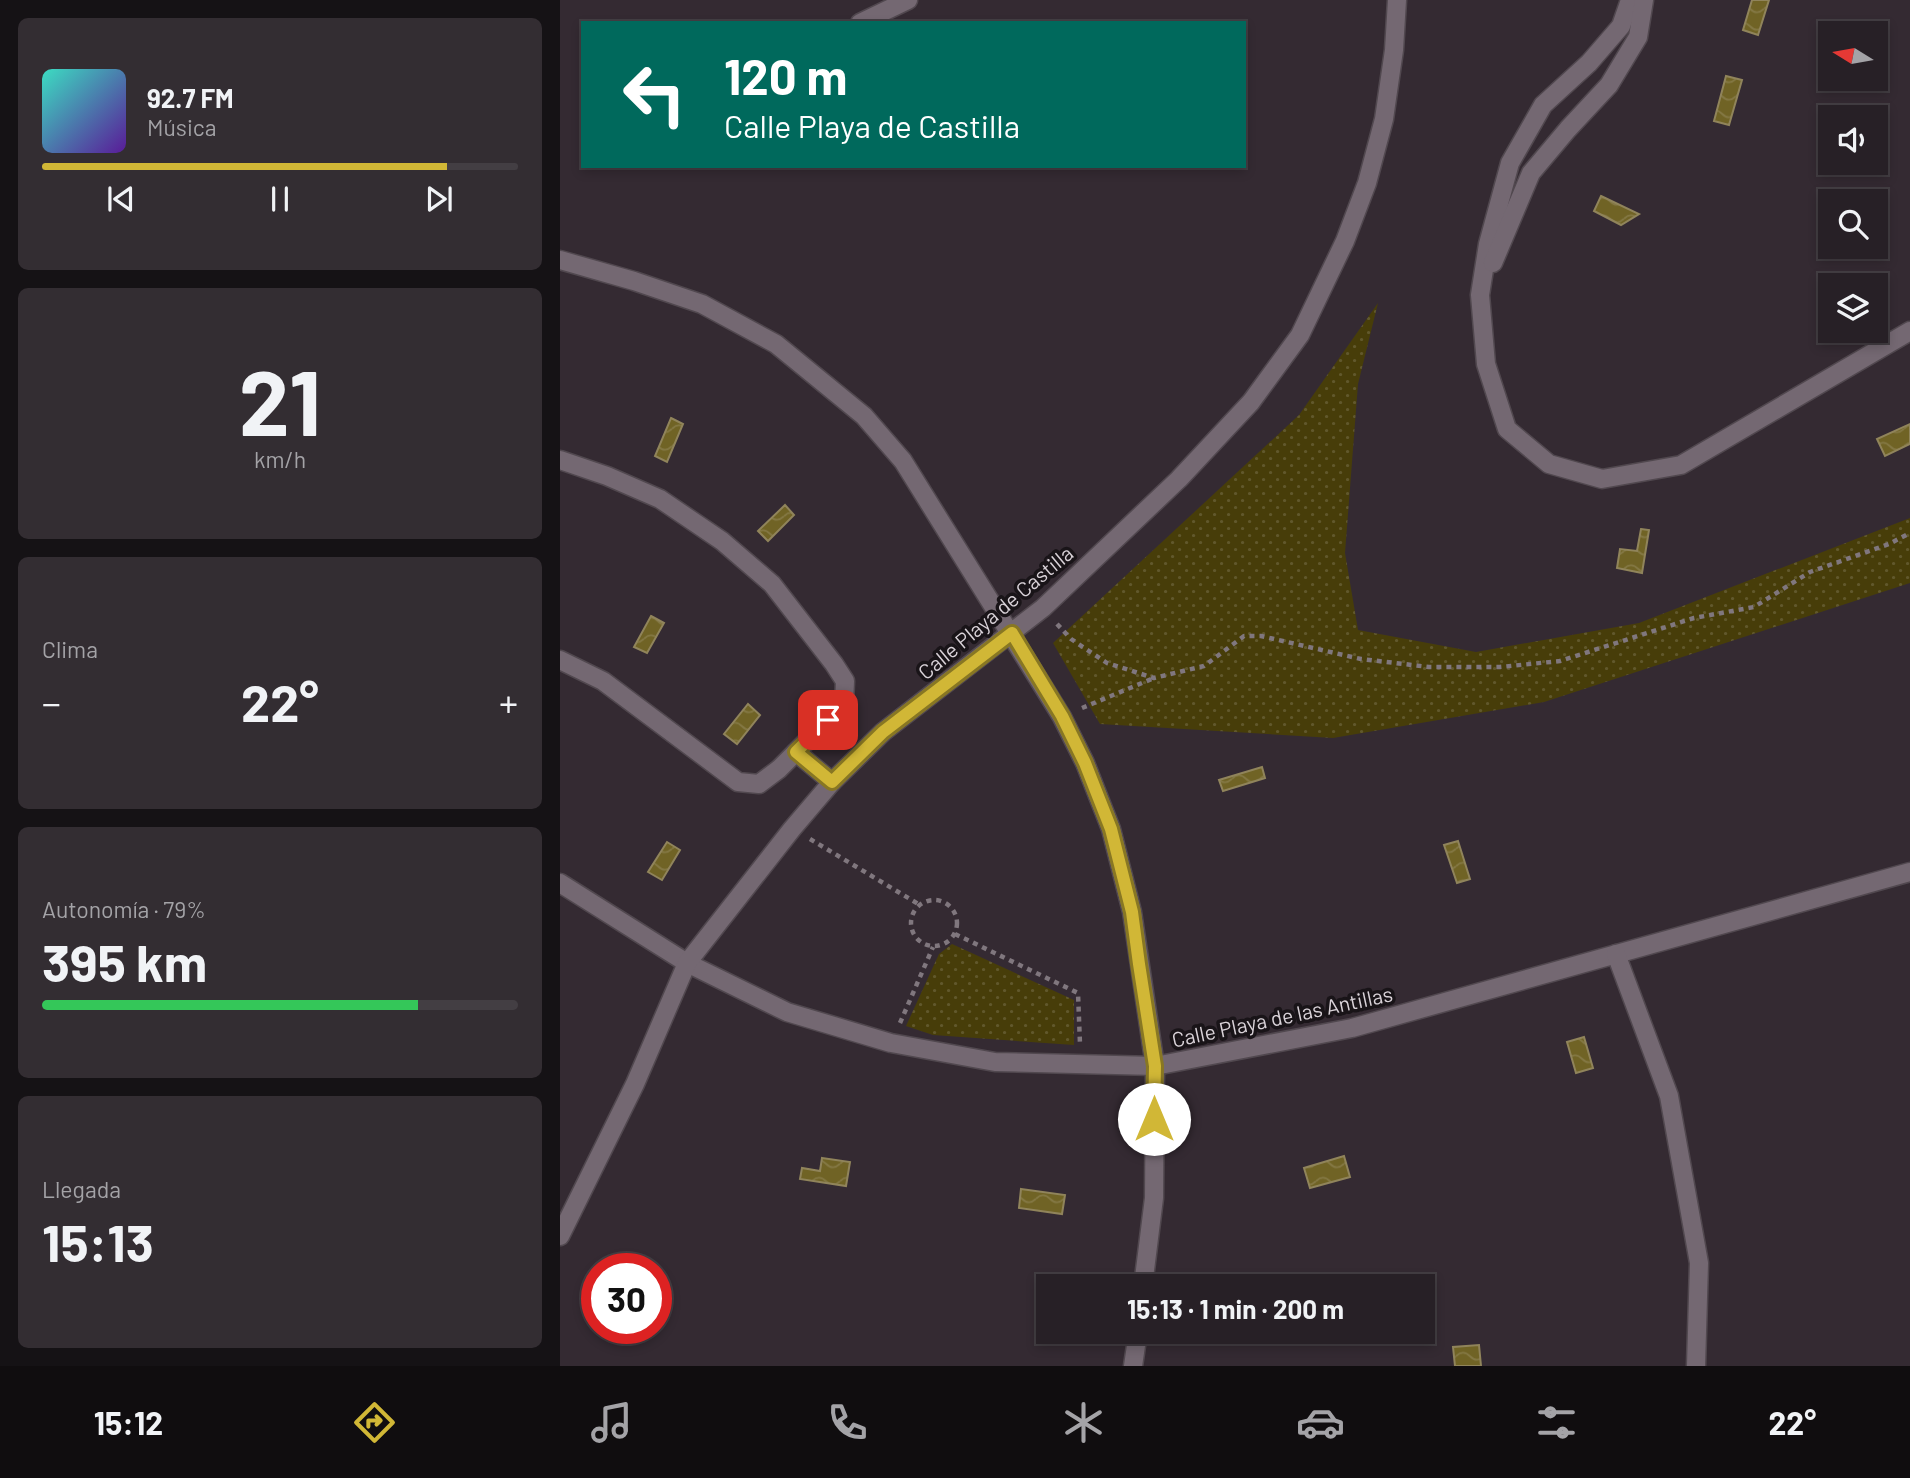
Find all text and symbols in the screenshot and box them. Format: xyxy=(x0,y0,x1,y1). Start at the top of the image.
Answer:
north arrow xyxy=(1818,21,1888,91)
map controls xyxy=(1818,21,1888,343)
text: 120 m xyxy=(724,46,847,105)
icon: left xyxy=(609,49,700,140)
text: 92.7 FM xyxy=(147,82,234,113)
button: sound xyxy=(1818,105,1888,175)
text: Calle Playa de Castilla xyxy=(724,106,1020,144)
text: Música xyxy=(147,113,216,141)
icon: previous xyxy=(102,180,140,218)
icon: pause xyxy=(261,180,299,218)
icon: next xyxy=(420,180,458,218)
button: search xyxy=(1818,189,1888,259)
button: layers xyxy=(1818,273,1888,343)
text: 21 xyxy=(239,345,321,454)
text: km/h xyxy=(254,445,306,473)
street label: Calle Playa de Castilla xyxy=(913,540,1077,684)
text: Clima xyxy=(42,635,98,663)
text: 22° xyxy=(241,670,319,732)
text: − xyxy=(42,679,61,725)
text: + xyxy=(499,679,518,725)
pin xyxy=(798,690,858,750)
icon: arrive xyxy=(809,701,847,739)
text: Autonomía · 79% xyxy=(42,895,206,923)
text: 395 km xyxy=(42,930,207,992)
street label: Calle Playa de las Antillas xyxy=(1169,980,1395,1052)
position arrow xyxy=(1117,1082,1191,1156)
text: Llegada xyxy=(42,1175,121,1203)
text: 15:13 xyxy=(42,1210,154,1272)
speed limit sign: 30 xyxy=(581,1253,672,1344)
text: 15:13 · 1 min · 200 m xyxy=(1127,1293,1344,1324)
icon: directions xyxy=(350,1398,399,1447)
icon: music xyxy=(587,1398,636,1447)
icon: phone xyxy=(823,1398,872,1447)
icon: climate xyxy=(1059,1398,1108,1447)
icon: car xyxy=(1296,1398,1345,1447)
icon: filters xyxy=(1532,1398,1581,1447)
text: 15:12 xyxy=(94,1403,163,1441)
text: 22° xyxy=(1768,1403,1816,1441)

